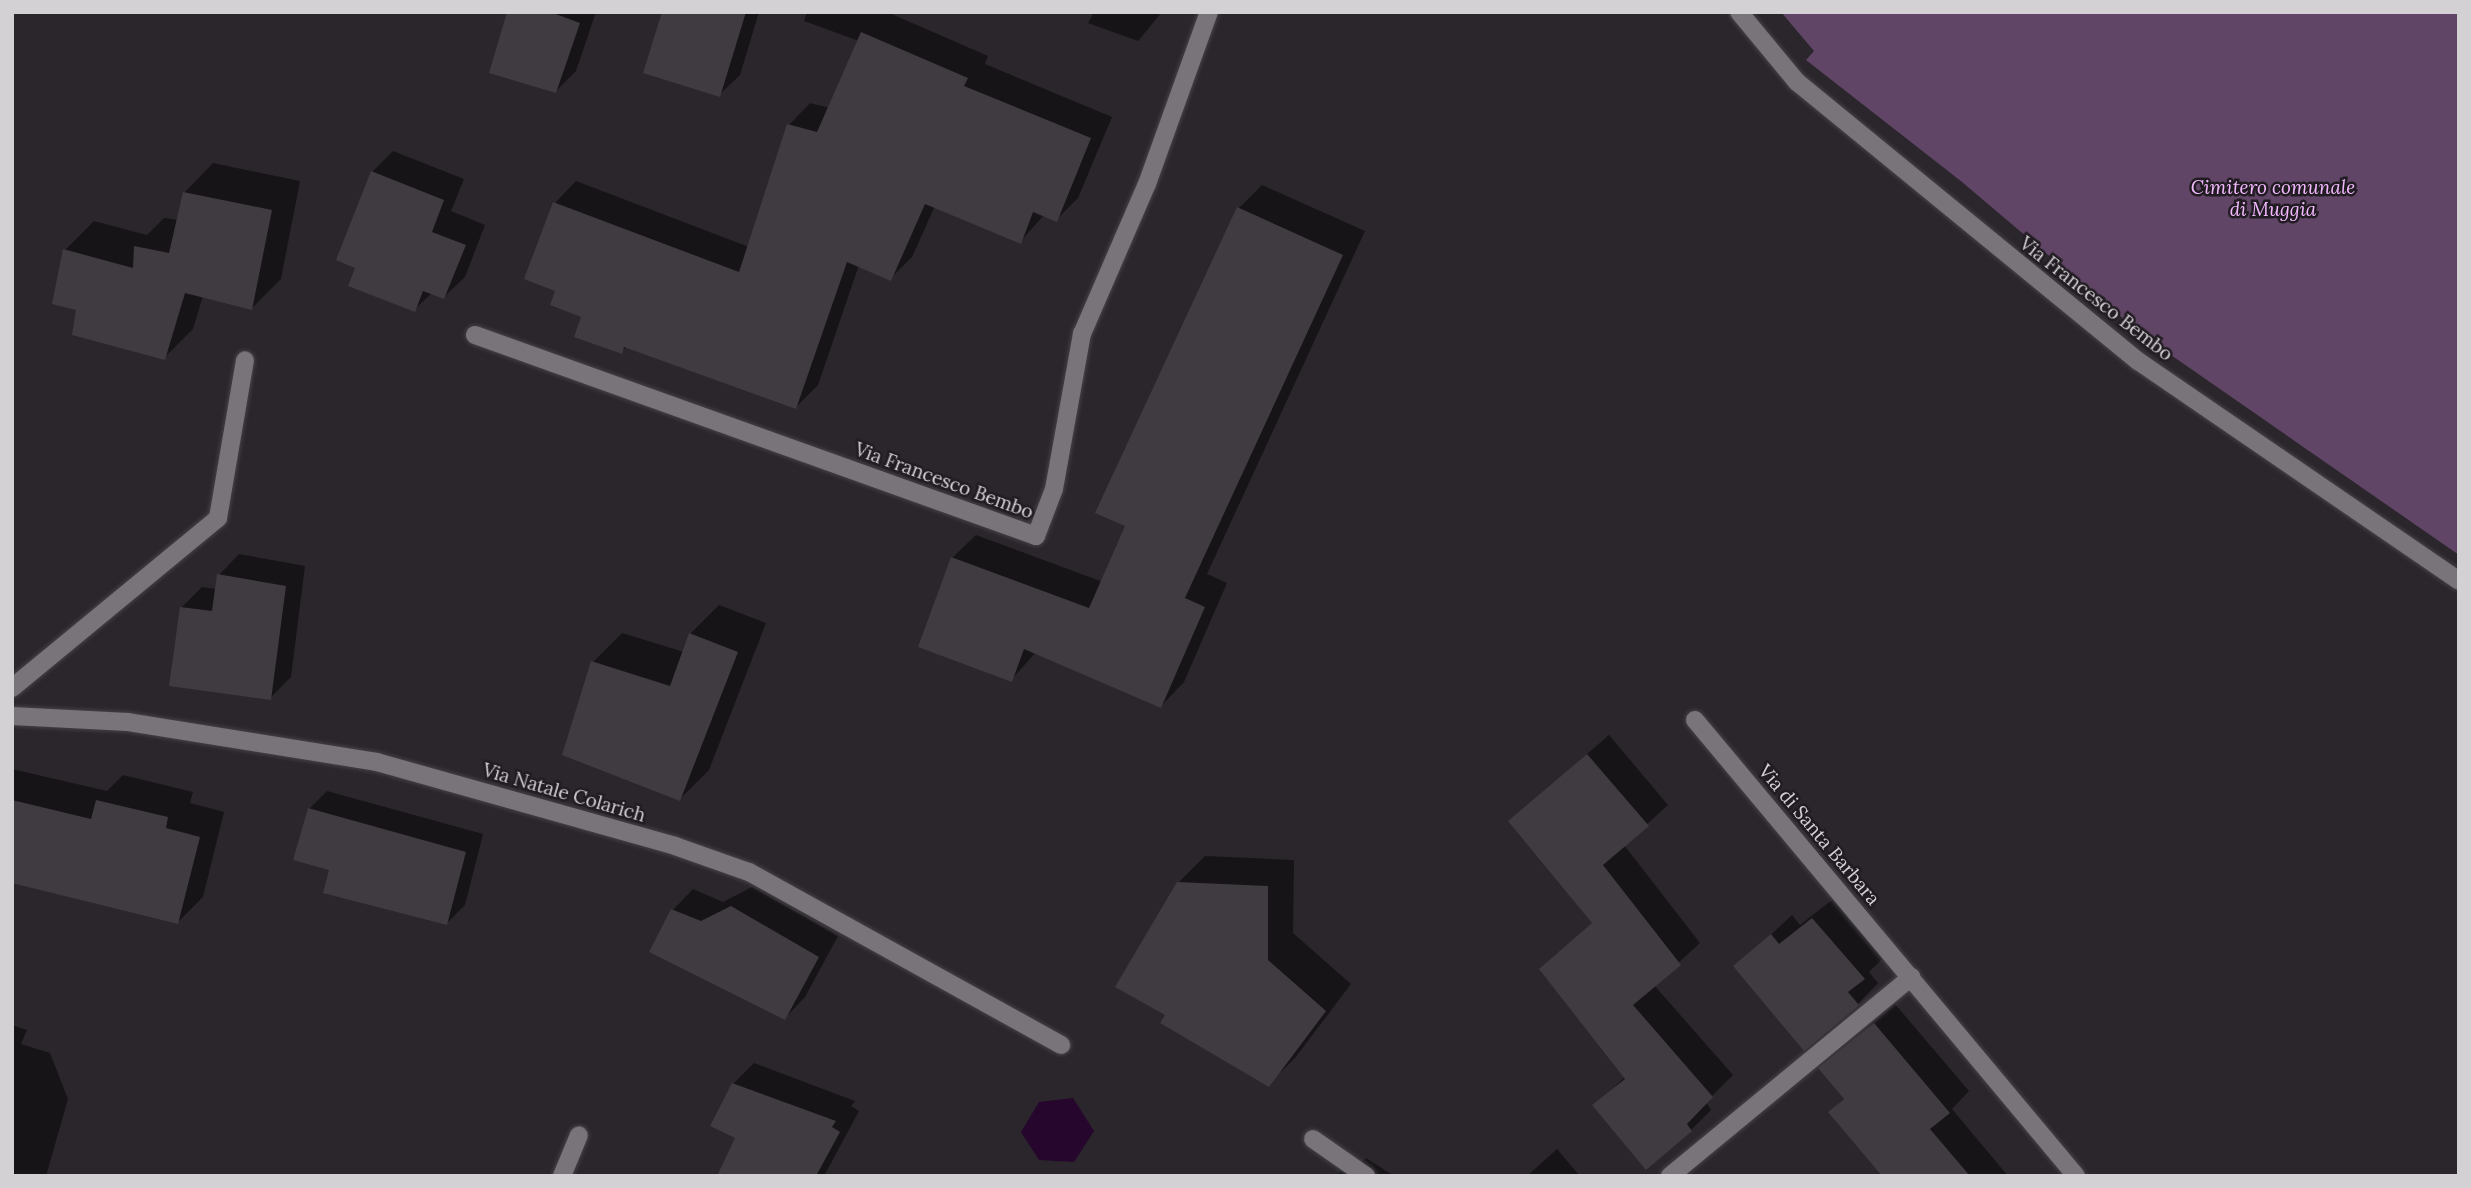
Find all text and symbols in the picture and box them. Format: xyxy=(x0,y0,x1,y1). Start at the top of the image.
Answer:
park label: Cimitero comunale di Muggia xyxy=(2191,177,2355,221)
street label: Via Francesco Bembo xyxy=(2015,232,2177,366)
street label: Via Francesco Bembo xyxy=(852,438,1036,524)
street label: Via Natale Colarich xyxy=(480,759,648,827)
street label: Via di Santa Barbara xyxy=(1754,760,1884,910)

